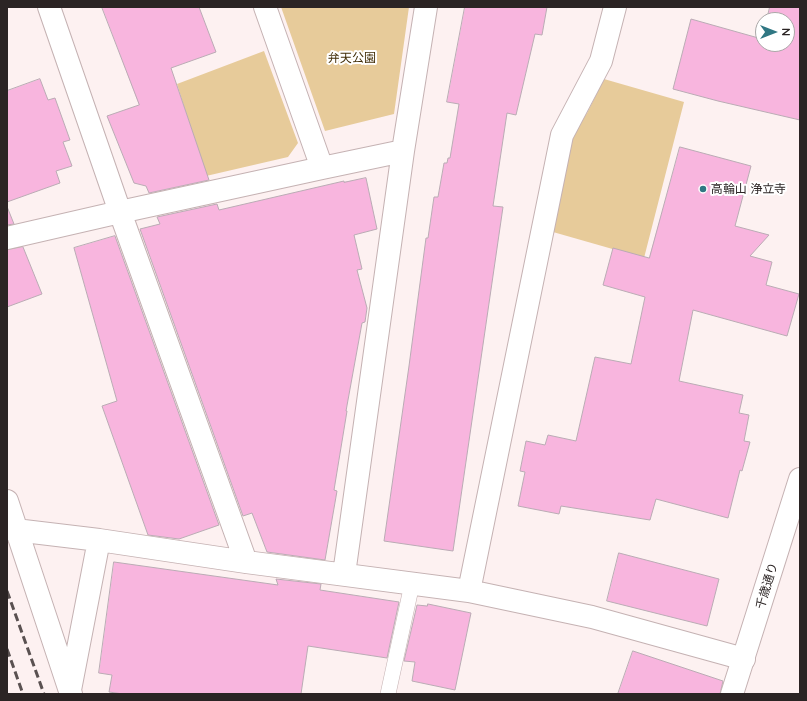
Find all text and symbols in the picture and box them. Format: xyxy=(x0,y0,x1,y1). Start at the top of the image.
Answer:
north arrow xyxy=(755,12,795,52)
text: N xyxy=(779,28,793,36)
park label: 弁天公園 xyxy=(328,51,376,65)
place label: 高輪山 浄立寺 xyxy=(711,182,786,196)
marker: 高輪山 浄立寺 xyxy=(698,184,708,194)
street label: 千歳通り xyxy=(753,561,781,611)

